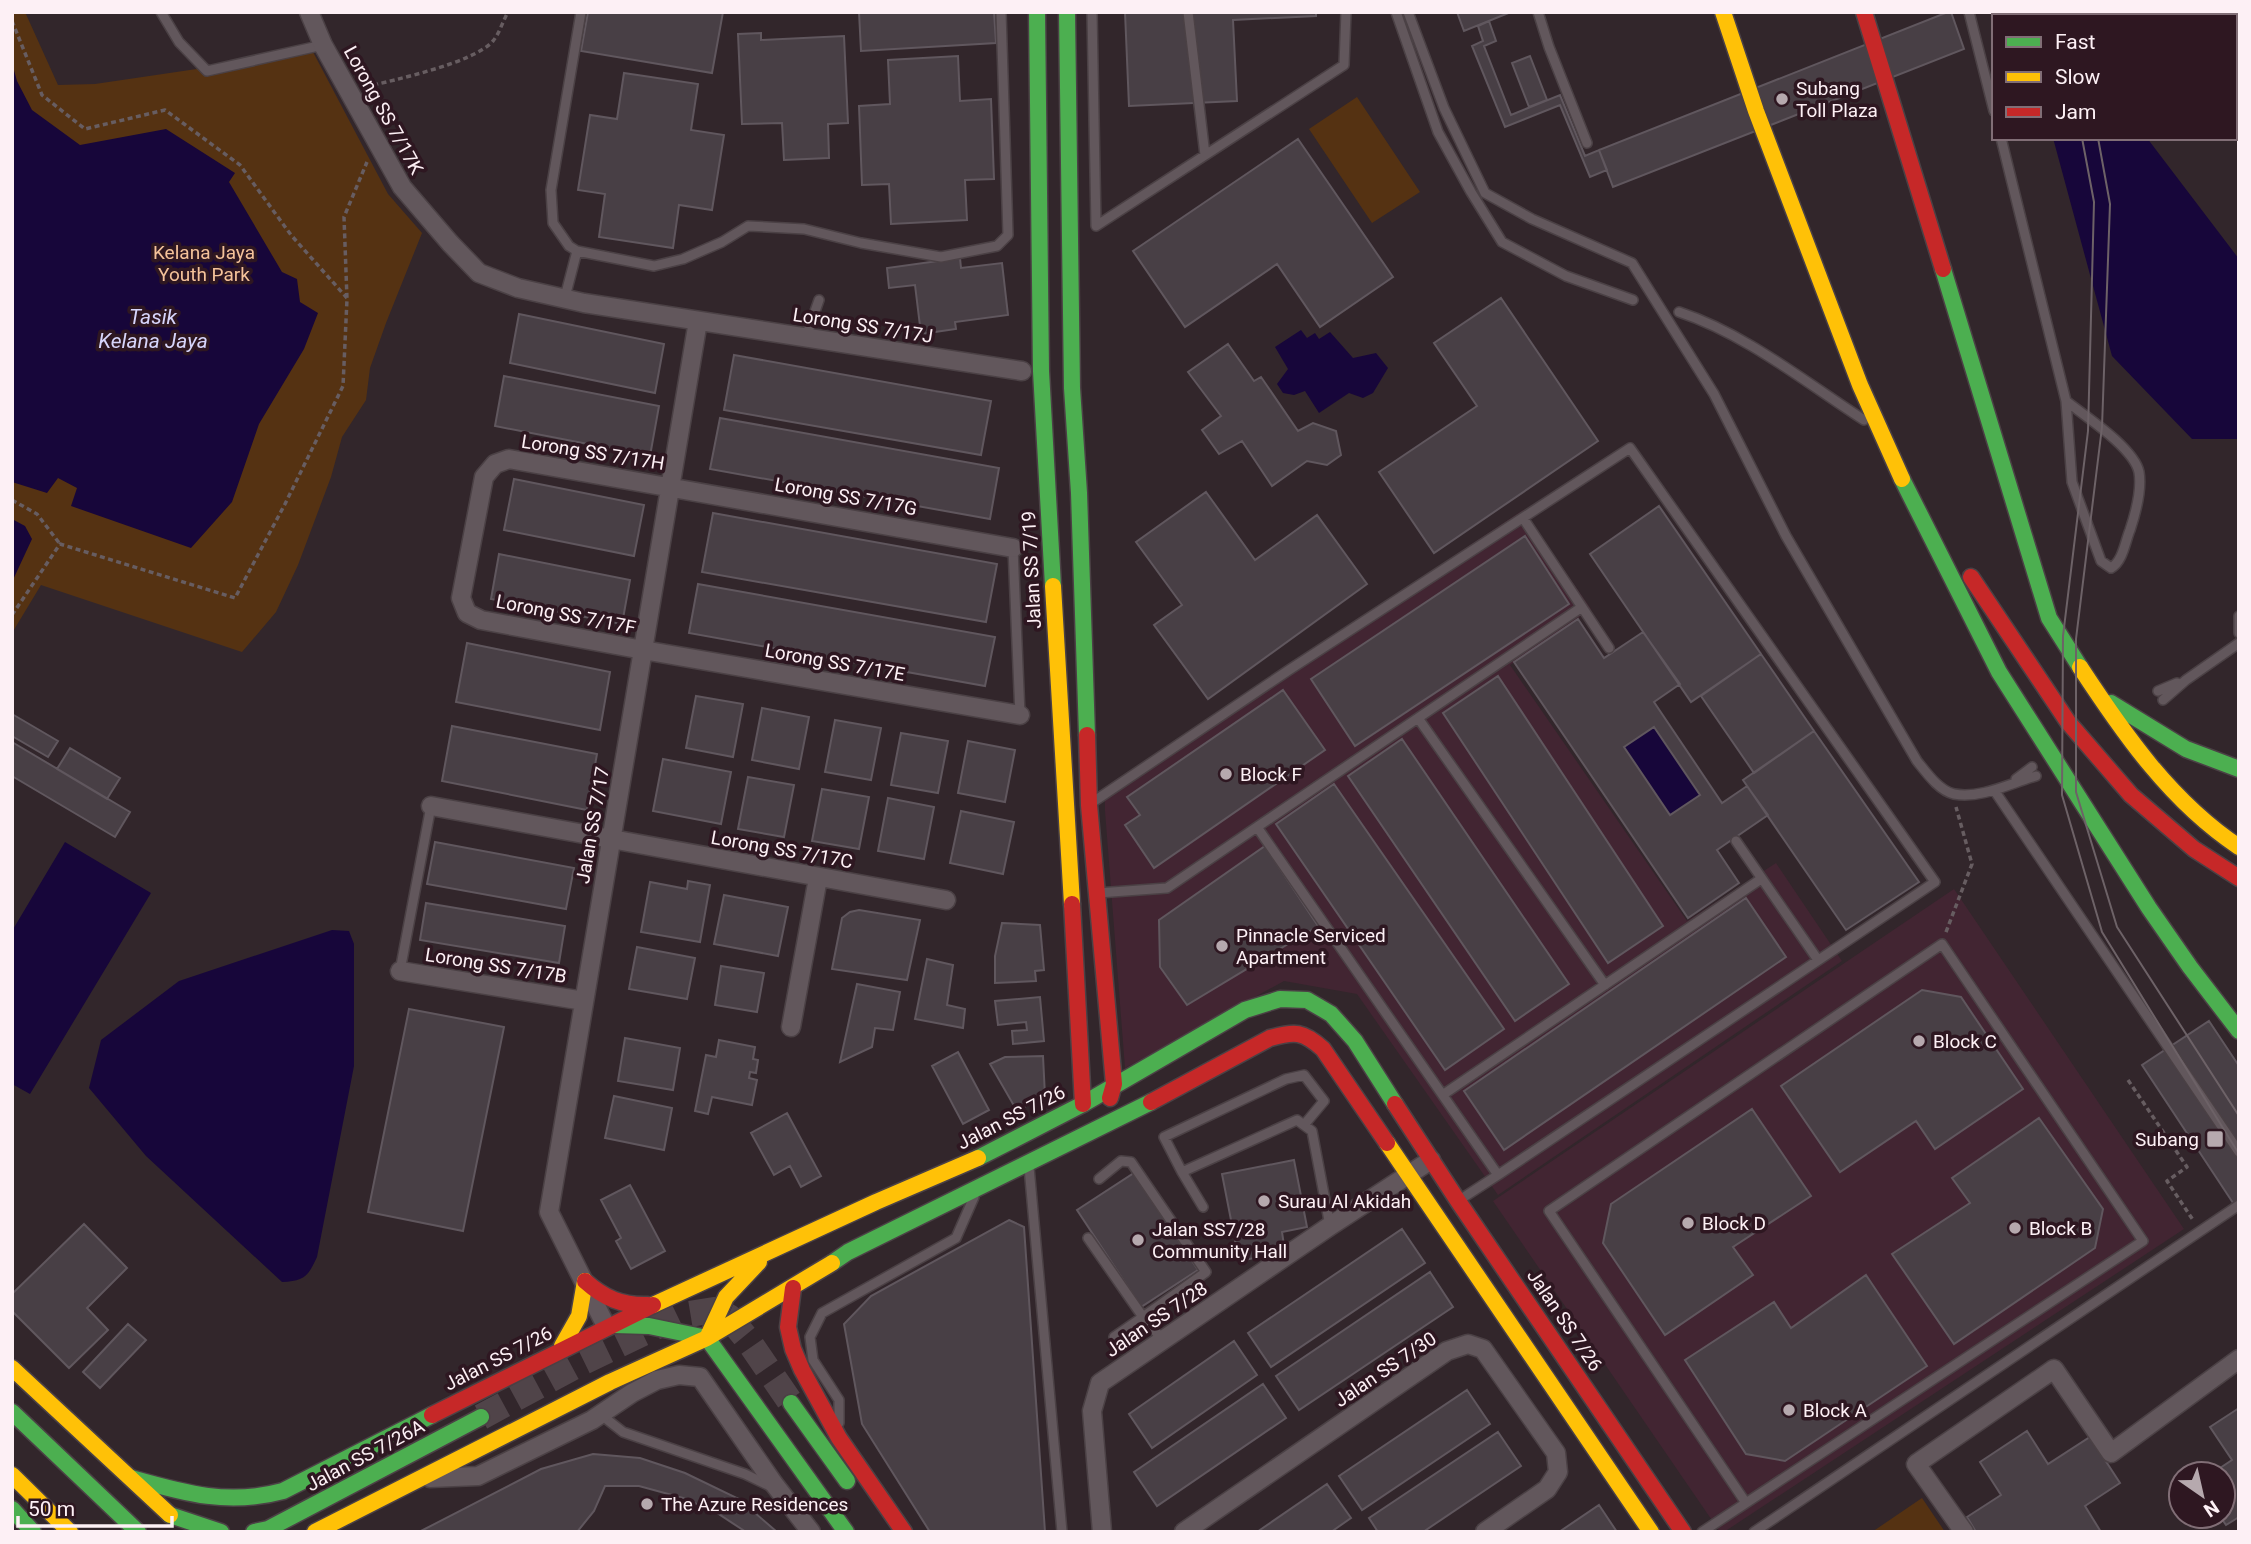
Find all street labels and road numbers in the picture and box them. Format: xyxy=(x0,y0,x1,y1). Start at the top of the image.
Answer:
street label: Lorong SS 7/17K xyxy=(339,42,428,178)
street label: Lorong SS 7/17J xyxy=(791,303,935,348)
street label: Lorong SS 7/17H xyxy=(520,430,666,475)
street label: Lorong SS 7/17G xyxy=(773,473,919,520)
street label: Jalan SS 7/19 xyxy=(1017,510,1046,630)
street label: Lorong SS 7/17F xyxy=(494,590,638,639)
street label: Lorong SS 7/17E xyxy=(763,639,907,686)
street label: Jalan SS 7/17 xyxy=(571,765,614,885)
street label: Lorong SS 7/17C xyxy=(709,826,855,873)
street label: Lorong SS 7/17B xyxy=(423,943,568,988)
street label: Jalan SS 7/26 xyxy=(953,1080,1069,1155)
street label: Jalan SS 7/26 xyxy=(1522,1265,1607,1376)
street label: Jalan SS 7/28 xyxy=(1101,1277,1212,1362)
street label: Jalan SS 7/26 xyxy=(440,1321,556,1396)
street label: Jalan SS 7/30 xyxy=(1330,1327,1441,1412)
street label: Jalan SS 7/26A xyxy=(302,1414,429,1496)

